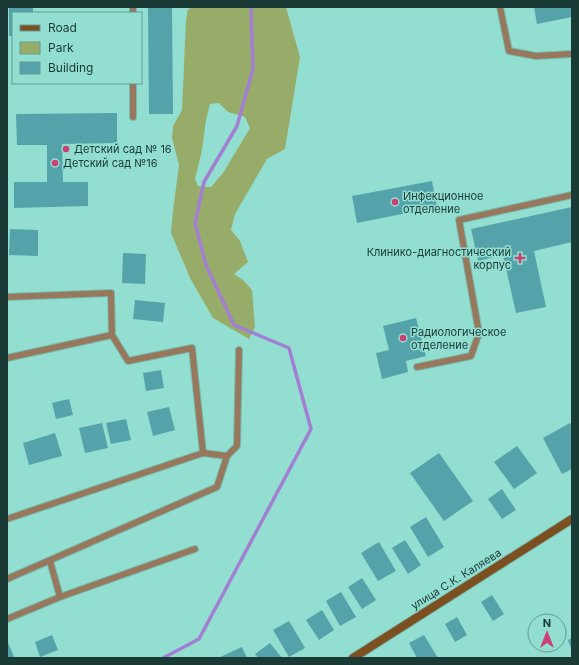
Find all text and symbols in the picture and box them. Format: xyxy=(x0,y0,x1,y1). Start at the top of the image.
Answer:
legend xyxy=(12,12,142,84)
text: Road xyxy=(48,20,77,35)
text: Park xyxy=(48,40,74,55)
text: Building xyxy=(48,60,93,75)
place label: Детский сад № 16 xyxy=(74,142,172,156)
marker: Детский сад № 16 xyxy=(61,144,71,154)
place label: Детский сад №16 xyxy=(63,156,158,170)
marker: Детский сад №16 xyxy=(50,158,60,168)
place label: Инфекционное отделение xyxy=(403,189,483,216)
marker: Инфекционное отделение xyxy=(390,197,400,207)
place label: Клинико-диагностический корпус xyxy=(367,245,511,272)
marker: Клинико-диагностический корпус xyxy=(514,252,526,264)
place label: Радиологическое отделение xyxy=(411,325,506,352)
marker: Радиологическое отделение xyxy=(398,333,408,343)
street label: улица С.К. Каляева xyxy=(408,546,504,612)
north arrow xyxy=(527,613,567,653)
text: N xyxy=(543,616,551,630)

